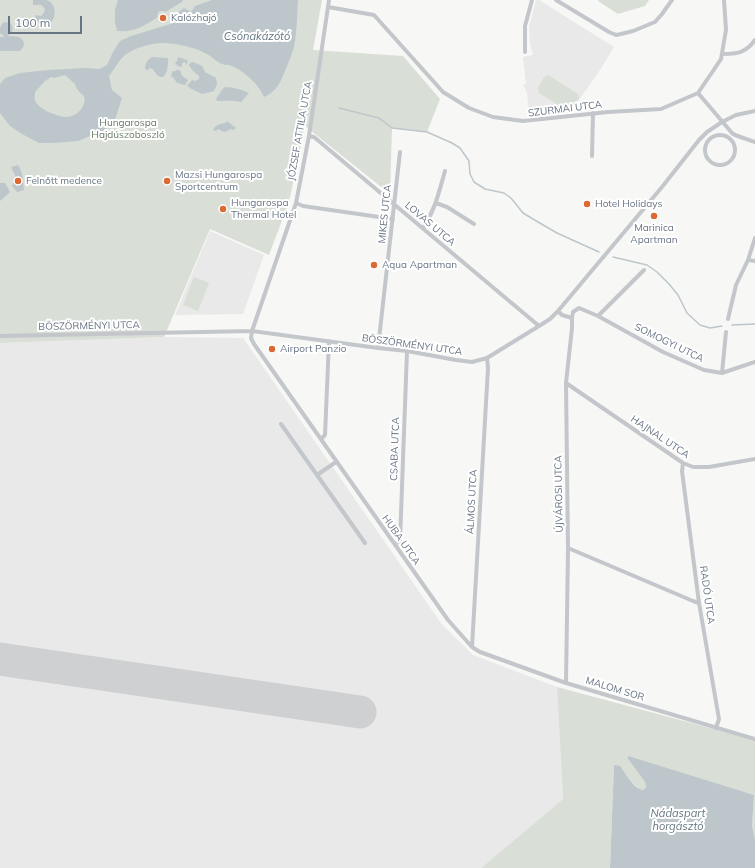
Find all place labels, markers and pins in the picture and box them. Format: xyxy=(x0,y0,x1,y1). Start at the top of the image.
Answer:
place label: Kalózhajó xyxy=(171,12,217,24)
marker: Kalózhajó xyxy=(158,13,168,23)
place label: Mazsi Hungarospa Sportcentrum xyxy=(175,169,262,192)
place label: Felnőtt medence xyxy=(26,175,102,187)
marker: Felnőtt medence xyxy=(13,176,23,186)
marker: Mazsi Hungarospa Sportcentrum xyxy=(162,176,172,186)
place label: Hungarospa Thermal Hotel xyxy=(231,197,296,220)
place label: Hotel Holidays xyxy=(595,198,662,210)
marker: Hotel Holidays xyxy=(582,199,592,209)
marker: Hungarospa Thermal Hotel xyxy=(218,204,228,214)
marker: Marinica Apartman xyxy=(649,211,659,221)
place label: Marinica Apartman xyxy=(630,222,678,246)
place label: Aqua Apartman xyxy=(382,259,457,271)
marker: Aqua Apartman xyxy=(369,260,379,270)
place label: Airport Panzio xyxy=(280,343,346,355)
marker: Airport Panzio xyxy=(267,344,277,354)

